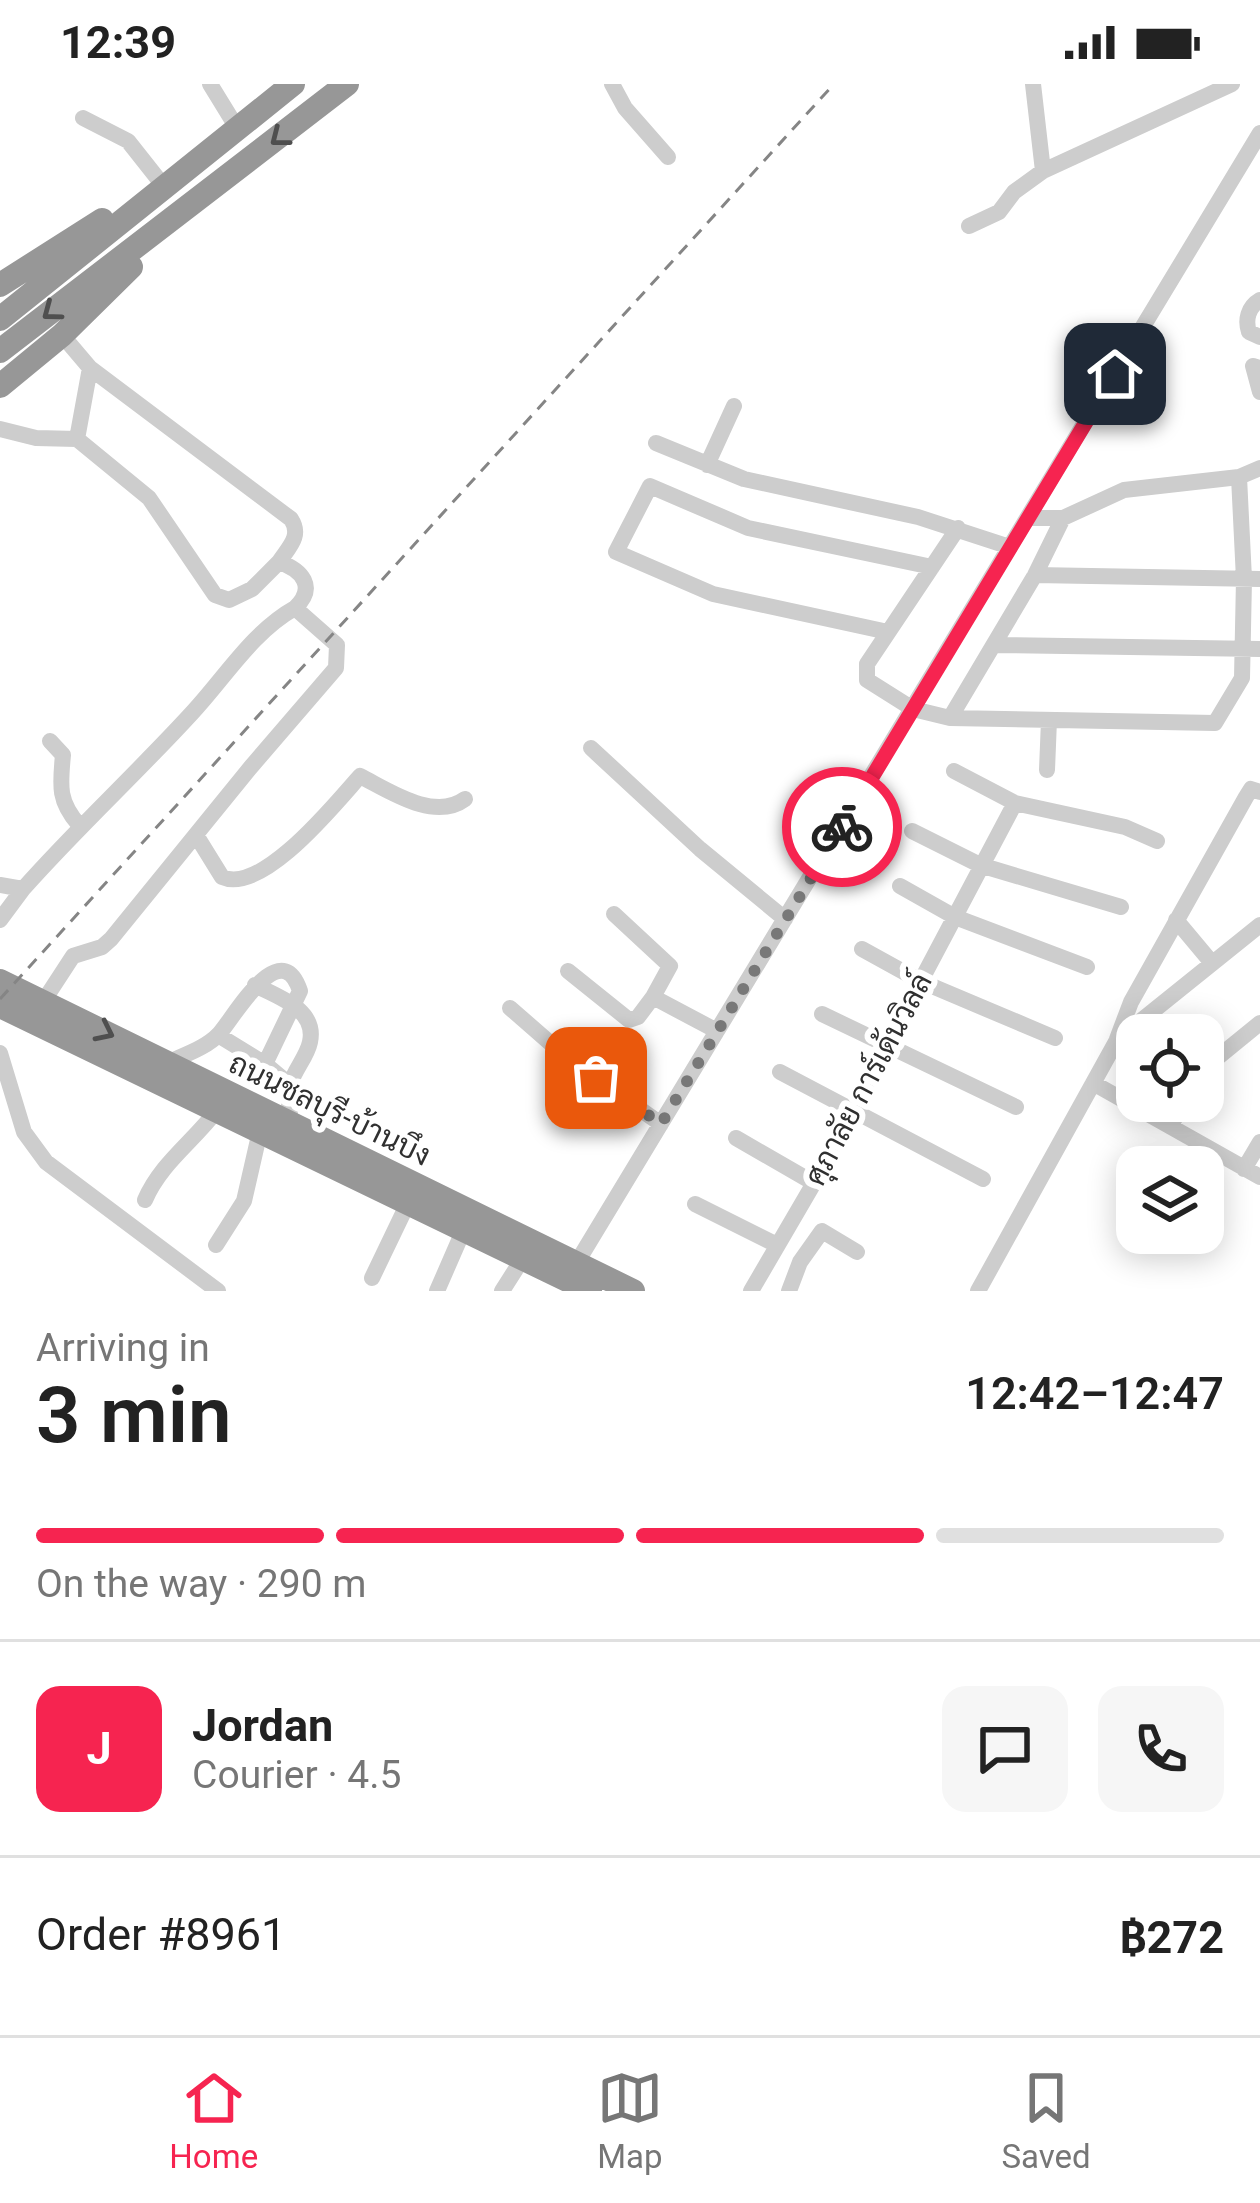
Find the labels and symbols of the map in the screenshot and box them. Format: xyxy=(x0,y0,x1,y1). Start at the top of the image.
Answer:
one-way arrow xyxy=(270,124,292,145)
one-way arrow xyxy=(42,298,64,320)
pin xyxy=(1064,323,1166,425)
courier xyxy=(782,767,902,887)
street label: ศุภาลัย การ์เด้นวิลล์ xyxy=(795,965,942,1193)
one-way arrow xyxy=(93,1018,114,1042)
pin xyxy=(545,1027,647,1129)
street label: ถนนชลบุรี-บ้านบึง xyxy=(222,1042,438,1176)

